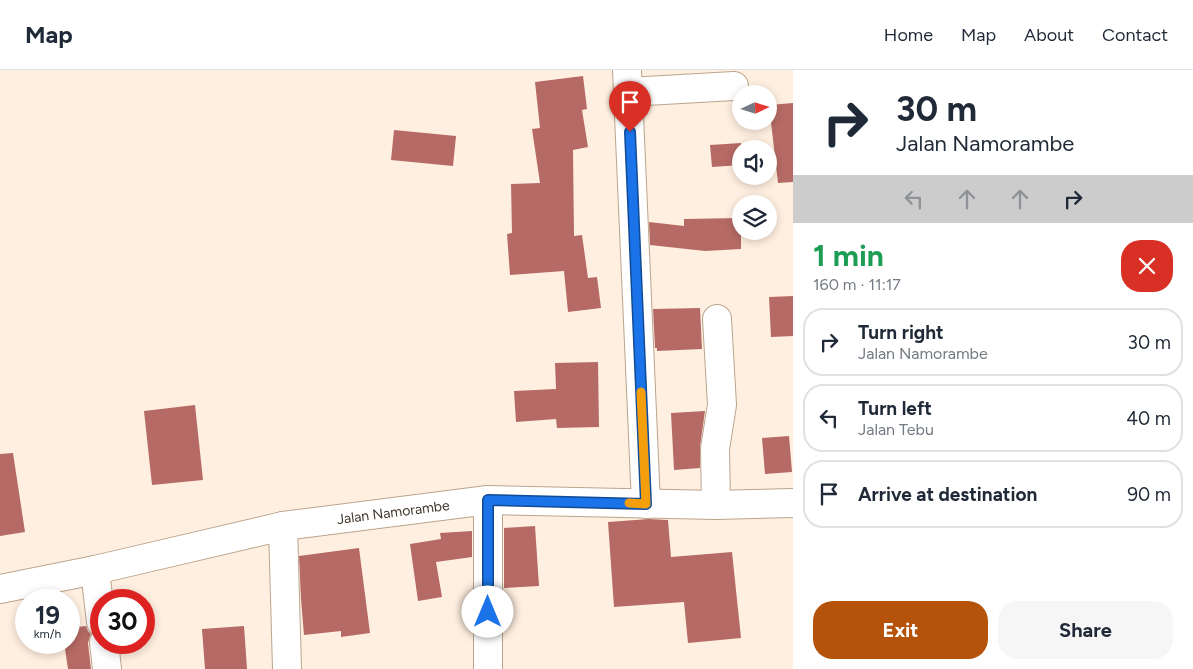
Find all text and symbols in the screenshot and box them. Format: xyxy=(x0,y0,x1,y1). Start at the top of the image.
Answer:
text: Map xyxy=(25,20,73,49)
text: Home xyxy=(884,24,933,46)
text: Map xyxy=(961,24,996,46)
text: About xyxy=(1024,24,1074,46)
text: Contact xyxy=(1102,24,1168,46)
pin xyxy=(609,81,651,132)
north arrow xyxy=(732,85,778,130)
map controls xyxy=(732,85,777,240)
icon: arrive xyxy=(616,88,644,116)
text: 30 m xyxy=(896,88,977,130)
icon: right xyxy=(813,90,878,155)
text: Jalan Namorambe xyxy=(896,130,1074,157)
button: sound xyxy=(732,140,777,185)
icon: left xyxy=(900,185,928,213)
icon: ahead xyxy=(953,185,981,213)
icon: ahead xyxy=(1006,185,1034,213)
icon: right xyxy=(1059,185,1087,213)
button: layers xyxy=(732,195,777,240)
text: 1 min xyxy=(813,237,884,274)
button: close xyxy=(1121,240,1173,292)
text: 160 m · 11:17 xyxy=(813,275,901,294)
text: Turn right xyxy=(858,321,944,344)
icon: right xyxy=(815,328,843,356)
text: 30 m xyxy=(1128,331,1171,354)
text: Jalan Namorambe xyxy=(858,344,988,363)
text: Turn left xyxy=(858,397,932,420)
icon: left xyxy=(815,404,843,432)
text: 40 m xyxy=(1126,407,1171,430)
text: Jalan Tebu xyxy=(858,420,934,439)
icon: arrive xyxy=(815,480,843,508)
text: Arrive at destination xyxy=(858,483,1037,506)
text: 90 m xyxy=(1127,483,1171,506)
street label: Jalan Namorambe xyxy=(336,496,451,528)
position arrow xyxy=(461,585,513,637)
speed limit sign: 30 xyxy=(90,589,155,654)
text: 19 xyxy=(35,600,60,630)
button: Exit xyxy=(813,601,988,659)
button: Share xyxy=(998,601,1173,659)
text: km/h xyxy=(34,627,61,641)

